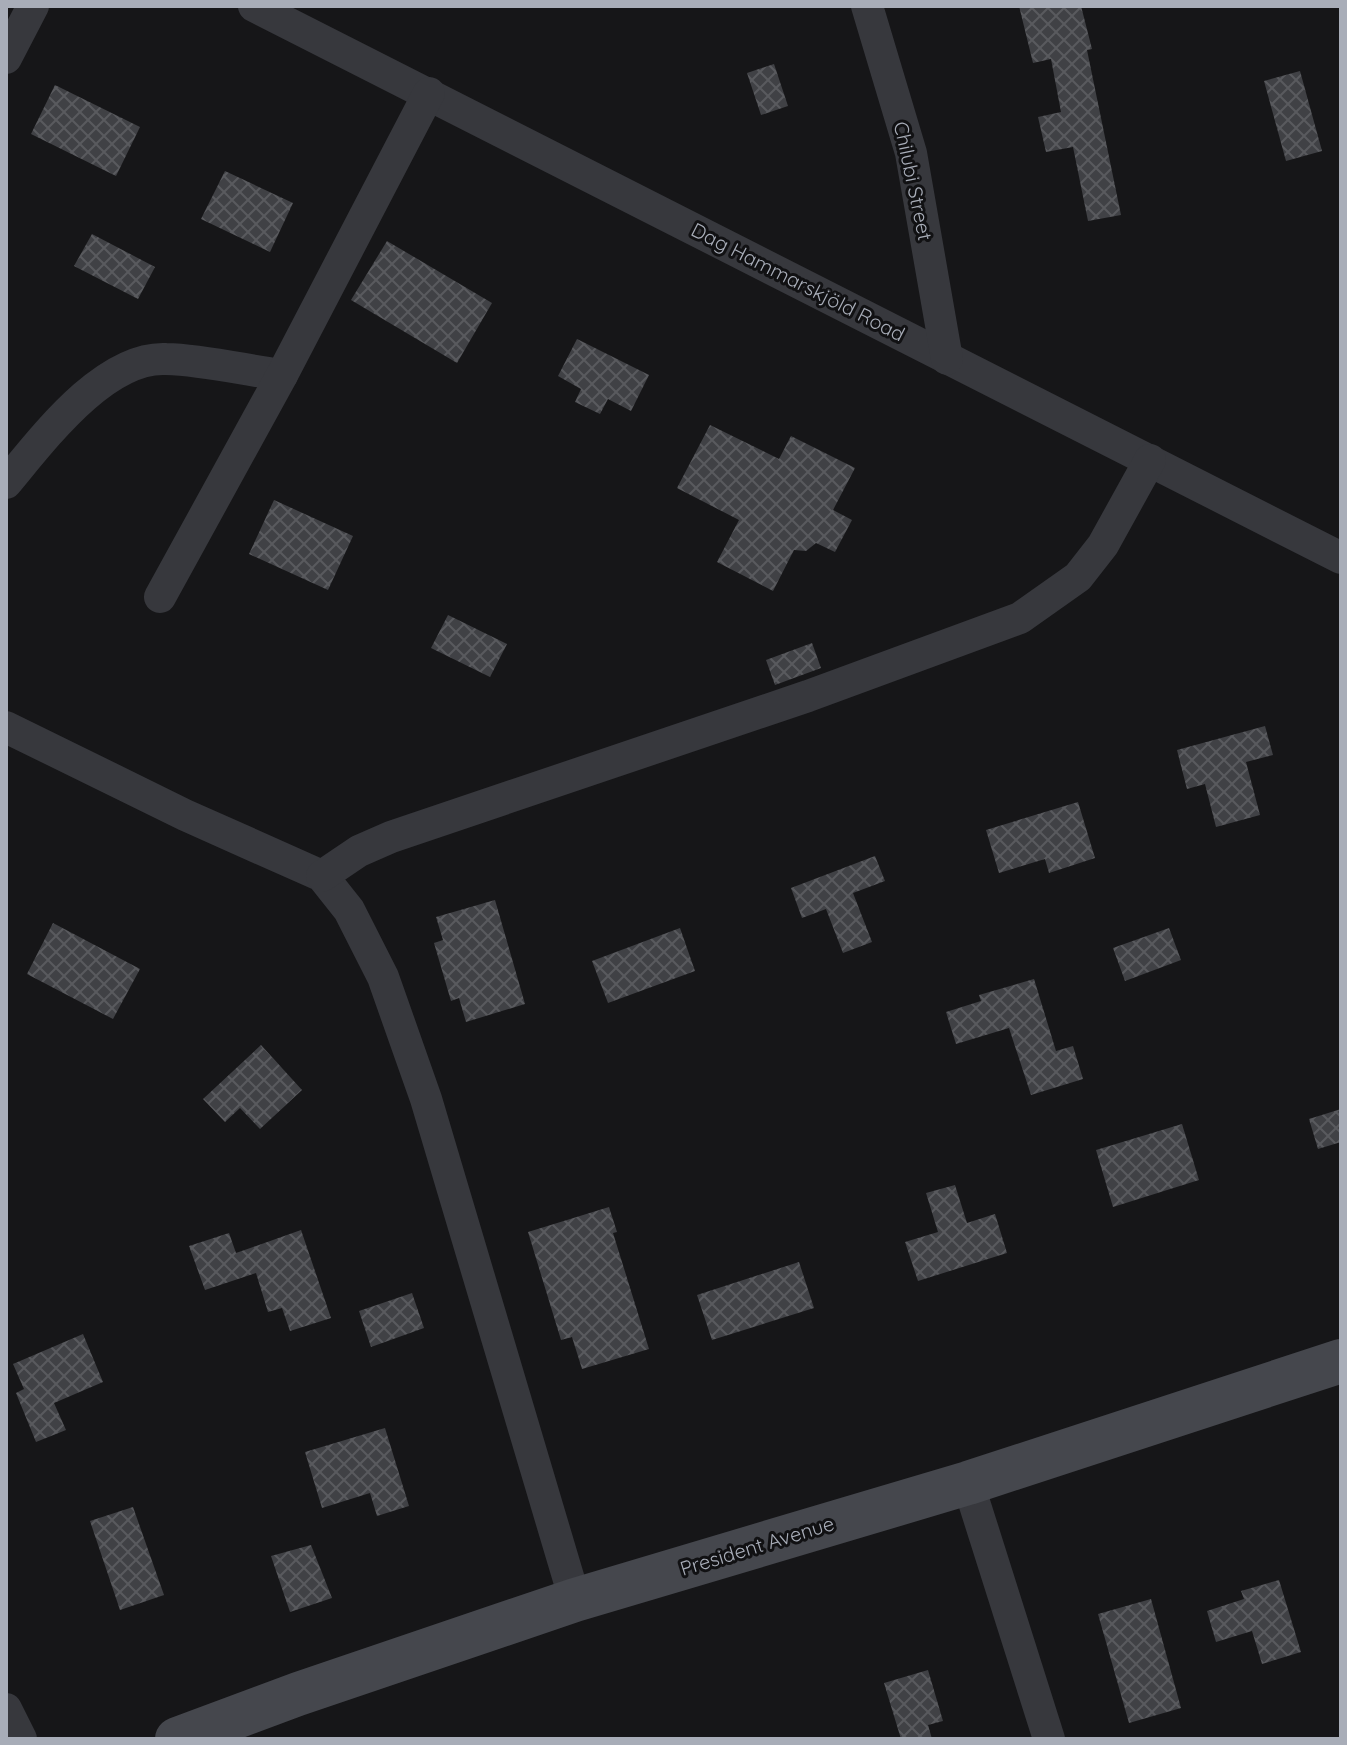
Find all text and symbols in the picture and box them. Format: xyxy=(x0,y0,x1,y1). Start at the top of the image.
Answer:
street label: Chilubi Street xyxy=(889,119,938,243)
street label: Dag Hammarskjöld Road xyxy=(687,217,909,346)
street label: President Avenue xyxy=(677,1510,837,1581)

